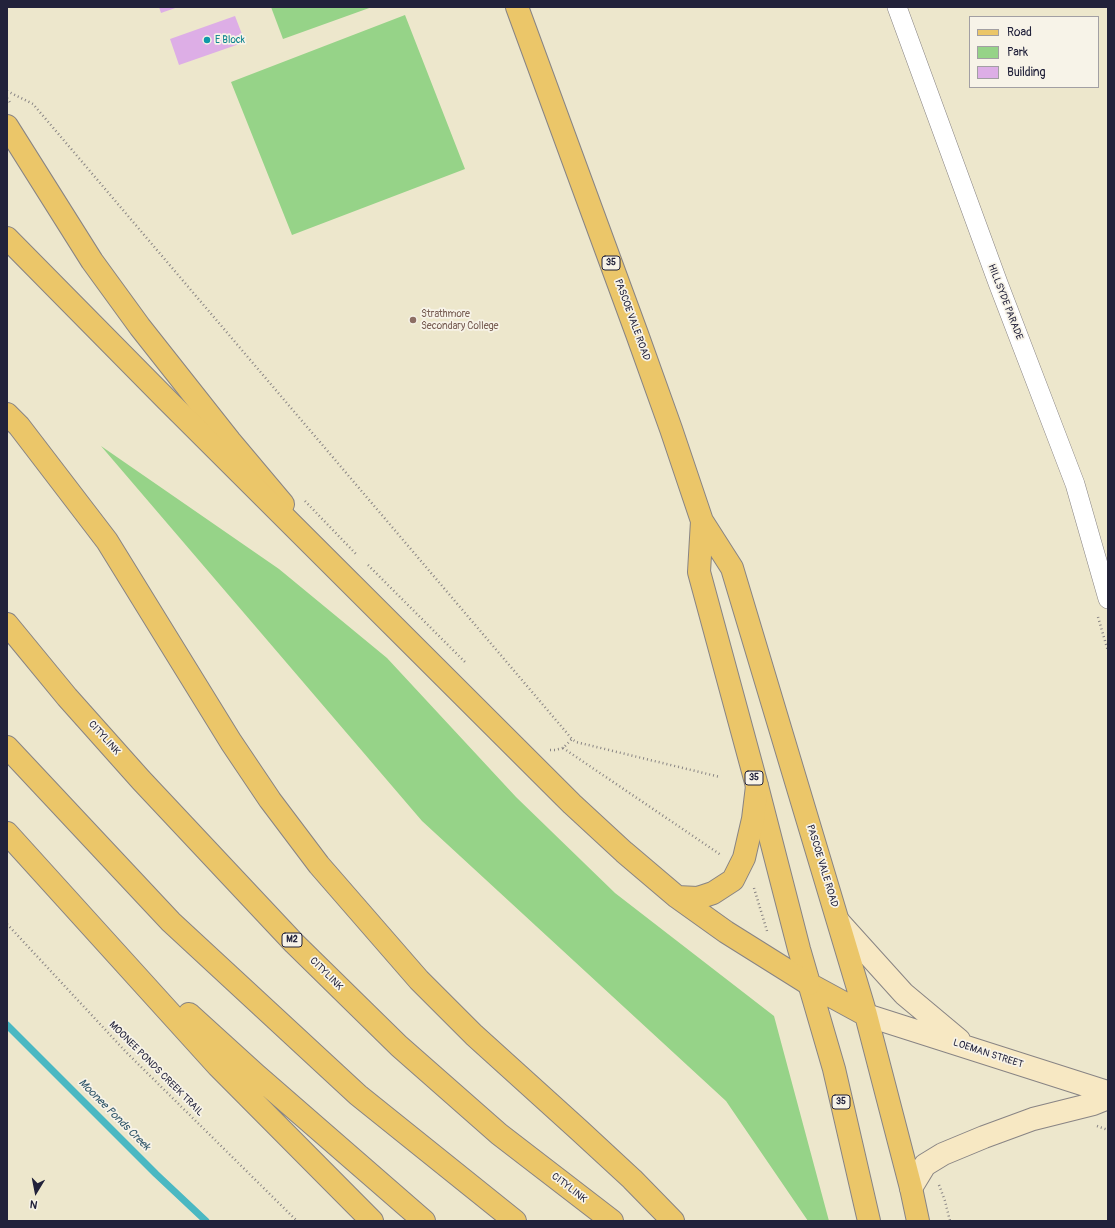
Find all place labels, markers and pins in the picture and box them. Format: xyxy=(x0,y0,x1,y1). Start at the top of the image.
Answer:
place label: E Block xyxy=(215,34,245,46)
marker: E Block xyxy=(202,35,212,45)
place label: Strathmore Secondary College xyxy=(421,308,499,332)
marker: Strathmore Secondary College xyxy=(408,315,418,325)

